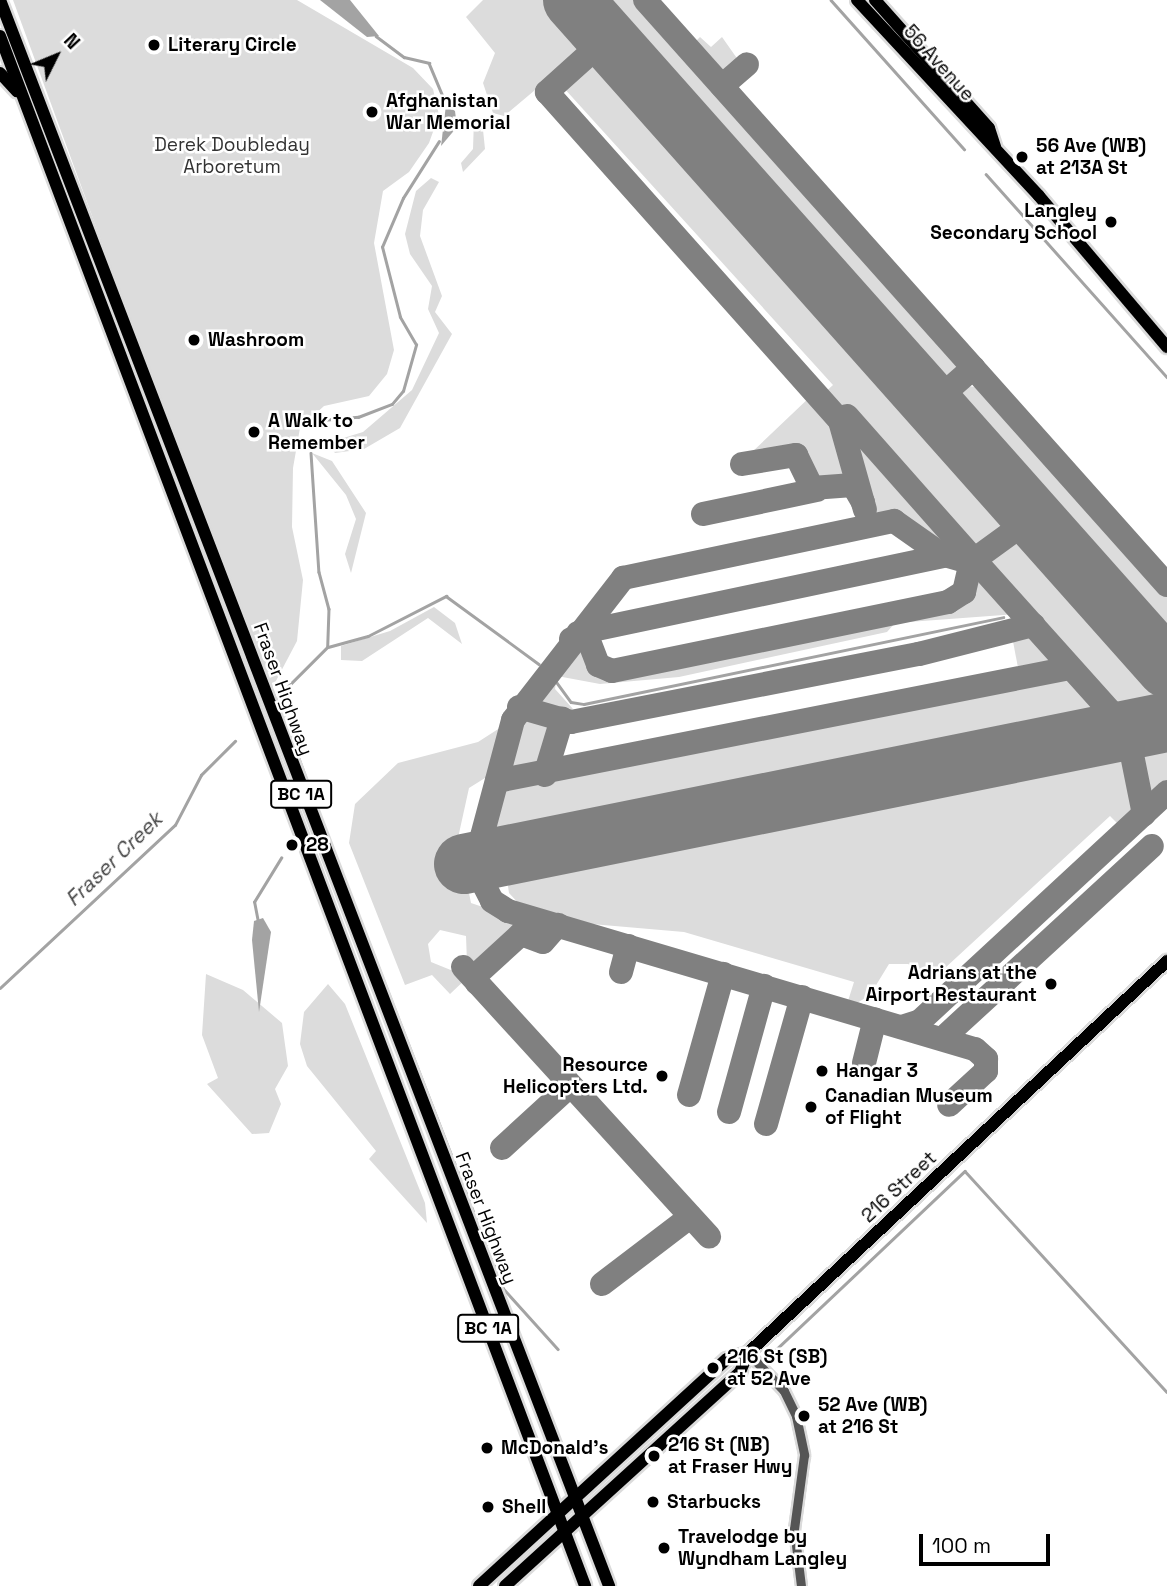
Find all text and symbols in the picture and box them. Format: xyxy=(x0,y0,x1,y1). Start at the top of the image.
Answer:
street label: 56 Avenue xyxy=(899,20,979,106)
north arrow xyxy=(21,21,91,91)
text: N xyxy=(58,28,85,55)
place label: Literary Circle xyxy=(168,34,297,56)
marker: Literary Circle xyxy=(146,37,162,53)
place label: Afghanistan War Memorial xyxy=(386,90,510,134)
marker: Afghanistan War Memorial xyxy=(364,104,380,120)
park label: Derek Doubleday Arboretum xyxy=(154,134,310,178)
place label: 56 Ave (WB) at 213A St xyxy=(1036,135,1146,179)
marker: 56 Ave (WB) at 213A St xyxy=(1014,149,1030,165)
place label: Langley Secondary School xyxy=(930,200,1097,244)
marker: Langley Secondary School xyxy=(1103,214,1119,230)
place label: Washroom xyxy=(208,329,304,351)
marker: Washroom xyxy=(186,332,202,348)
place label: A Walk to Remember xyxy=(268,410,365,454)
marker: A Walk to Remember xyxy=(246,424,262,440)
street label: Fraser Highway xyxy=(248,620,318,758)
road number: BC 1A xyxy=(270,780,332,808)
water label: Fraser Creek xyxy=(60,807,168,911)
place label: 28 xyxy=(306,834,329,856)
marker: 28 xyxy=(284,837,300,853)
place label: Adrians at the Airport Restaurant xyxy=(865,962,1037,1006)
marker: Adrians at the Airport Restaurant xyxy=(1043,976,1059,992)
place label: Resource Helicopters Ltd. xyxy=(503,1054,648,1098)
place label: Hangar 3 xyxy=(836,1060,918,1082)
marker: Hangar 3 xyxy=(814,1063,830,1079)
marker: Resource Helicopters Ltd. xyxy=(654,1068,670,1084)
place label: Canadian Museum of Flight xyxy=(825,1085,993,1129)
marker: Canadian Museum of Flight xyxy=(803,1099,819,1115)
street label: 216 Street xyxy=(857,1147,941,1227)
street label: Fraser Highway xyxy=(450,1149,522,1287)
road number: BC 1A xyxy=(456,1314,520,1343)
place label: 216 St (SB) at 52 Ave xyxy=(727,1346,827,1390)
marker: 216 St (SB) at 52 Ave xyxy=(705,1360,721,1376)
place label: 52 Ave (WB) at 216 St xyxy=(818,1394,928,1438)
marker: 52 Ave (WB) at 216 St xyxy=(796,1408,812,1424)
place label: 216 St (NB) at Fraser Hwy xyxy=(668,1434,792,1478)
place label: McDonald's xyxy=(501,1437,608,1459)
marker: McDonald's xyxy=(479,1440,495,1456)
marker: 216 St (NB) at Fraser Hwy xyxy=(646,1448,662,1464)
place label: Starbucks xyxy=(667,1491,761,1513)
marker: Starbucks xyxy=(645,1494,661,1510)
place label: Shell xyxy=(502,1496,546,1518)
marker: Shell xyxy=(480,1499,496,1515)
scale bar xyxy=(922,1520,1053,1564)
place label: Travelodge by Wyndham Langley xyxy=(678,1526,847,1570)
text: 100 m xyxy=(932,1532,991,1559)
marker: Travelodge by Wyndham Langley xyxy=(656,1540,672,1556)

